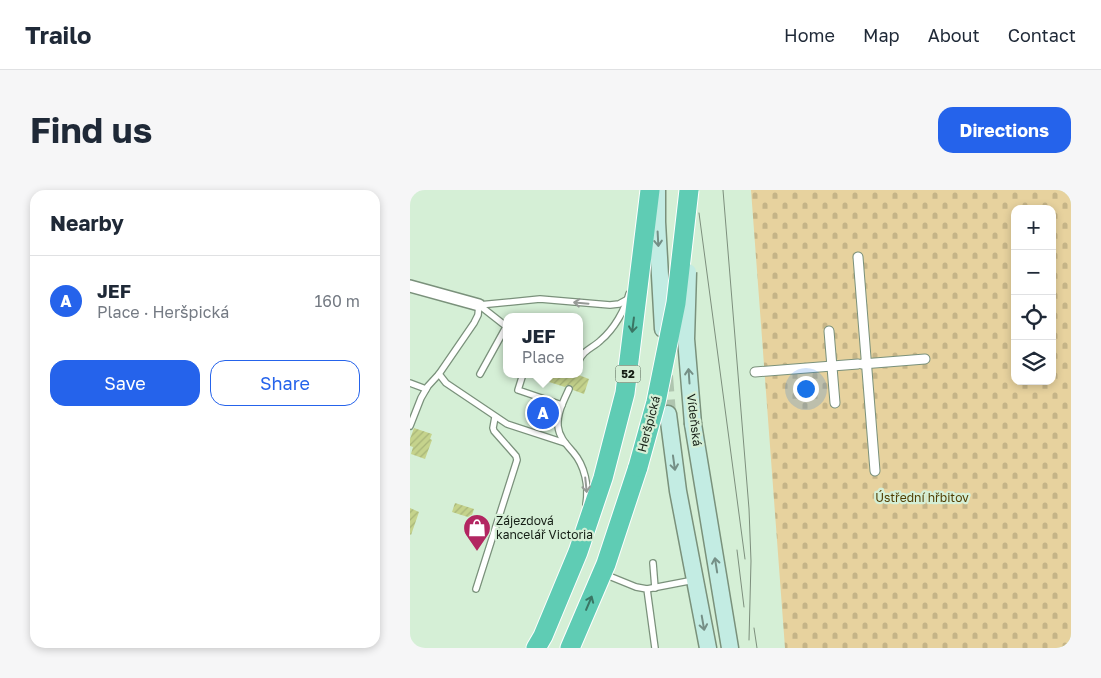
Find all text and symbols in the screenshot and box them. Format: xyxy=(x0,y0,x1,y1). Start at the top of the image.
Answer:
text: Trailo xyxy=(25,20,91,49)
text: Home xyxy=(784,24,835,46)
text: Map xyxy=(863,24,900,46)
text: About xyxy=(928,24,980,46)
text: Contact xyxy=(1008,24,1076,46)
button: Directions xyxy=(938,107,1071,153)
text: Find us xyxy=(30,109,152,151)
map controls xyxy=(1011,205,1056,385)
button: + xyxy=(1011,205,1056,250)
text: Nearby xyxy=(50,210,124,236)
one-way arrow xyxy=(654,230,663,246)
button: − xyxy=(1011,250,1056,295)
text: JEF xyxy=(97,279,131,302)
text: A xyxy=(60,291,72,311)
text: 160 m xyxy=(314,291,360,311)
button: locate xyxy=(1011,295,1056,340)
one-way arrow xyxy=(573,298,589,308)
text: Place · Heršpická xyxy=(97,302,229,322)
popup xyxy=(503,313,583,378)
one-way arrow xyxy=(628,317,638,333)
text: JEF xyxy=(522,324,556,347)
button: layers xyxy=(1011,340,1056,385)
text: Place xyxy=(522,347,564,367)
button: Save xyxy=(50,360,200,406)
button: Share xyxy=(210,360,360,406)
road number: 52 xyxy=(616,365,640,382)
one-way arrow xyxy=(684,368,693,384)
your location xyxy=(793,376,819,402)
street label: Vídeňská xyxy=(684,393,705,447)
pin: A xyxy=(527,394,559,432)
street label: Heršpická xyxy=(634,394,663,454)
one-way arrow xyxy=(670,454,680,470)
one-way arrow xyxy=(581,477,591,493)
park label: Ústřední hřbitov xyxy=(875,490,969,505)
shop icon: Zájezdová kancelář Victoria xyxy=(462,513,492,552)
place label: Zájezdová kancelář Victoria xyxy=(496,513,593,542)
one-way arrow xyxy=(711,558,721,574)
one-way arrow xyxy=(585,596,595,611)
one-way arrow xyxy=(699,614,709,630)

